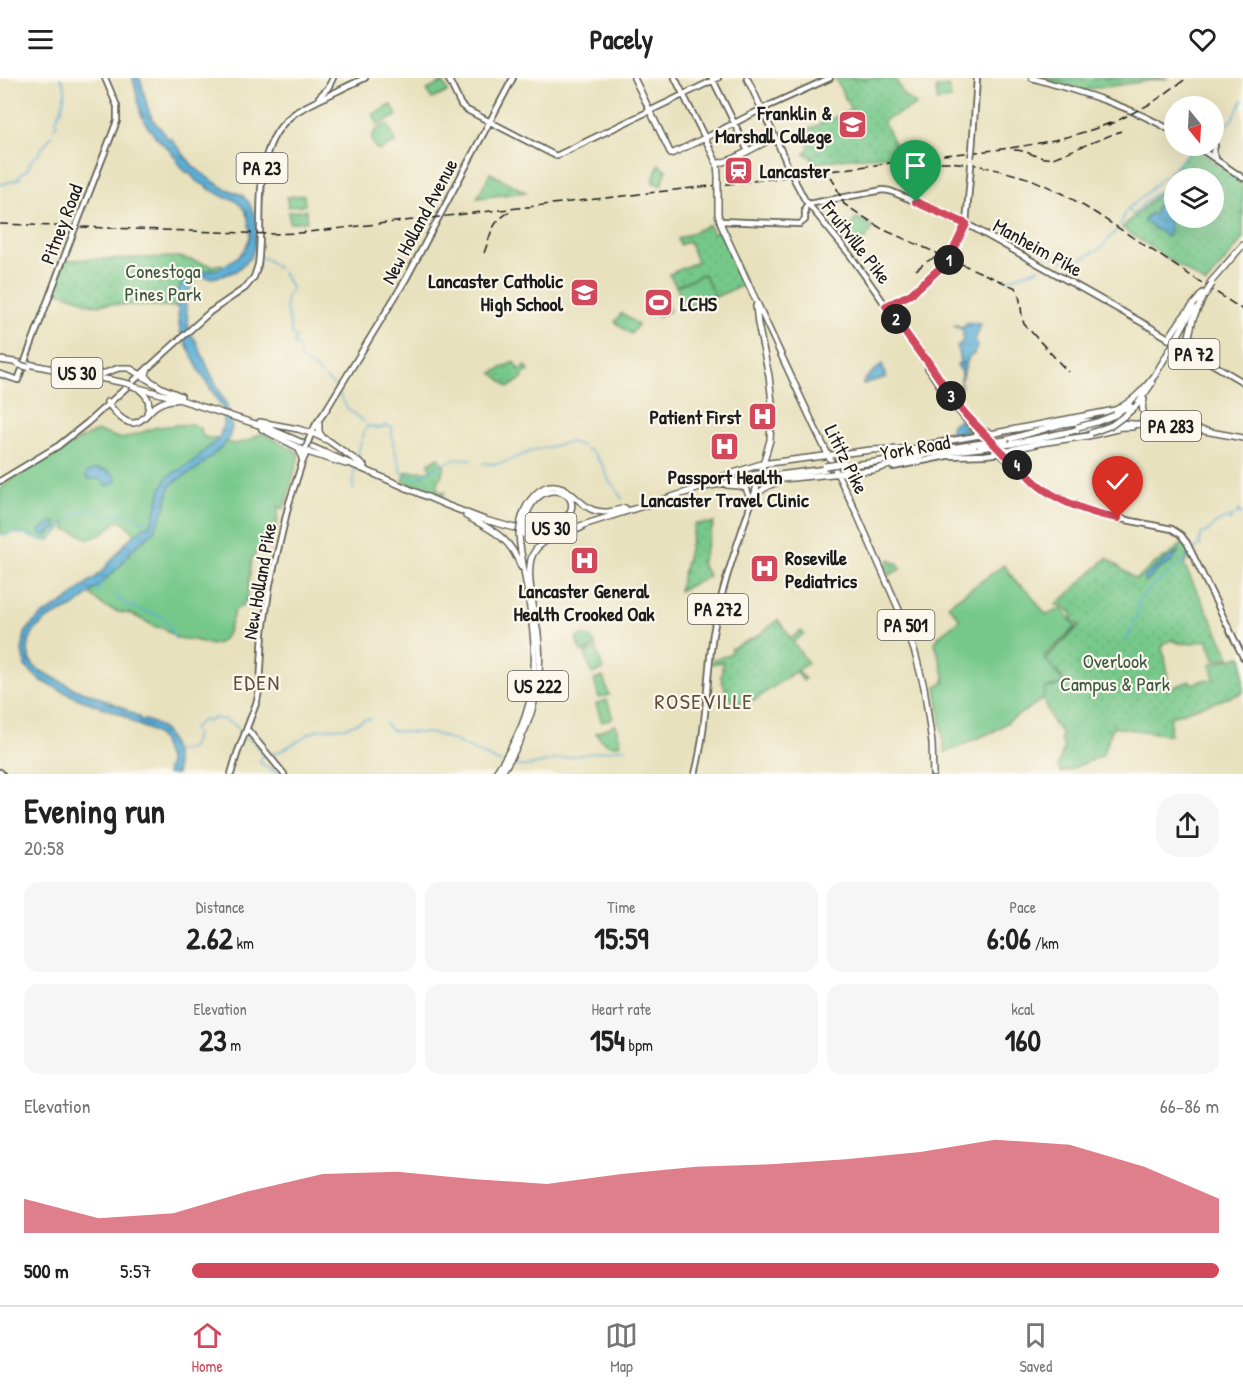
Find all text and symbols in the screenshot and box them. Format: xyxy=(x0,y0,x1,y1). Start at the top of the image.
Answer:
text: Pacely xyxy=(590,21,653,57)
icon: menu xyxy=(24,23,57,56)
icon: heart xyxy=(1186,23,1219,56)
north arrow xyxy=(1164,96,1224,156)
map controls xyxy=(1164,96,1224,228)
place label: Franklin & Marshall College xyxy=(715,99,832,150)
school or university icon: Franklin & Marshall College xyxy=(837,108,869,140)
pin xyxy=(890,140,941,202)
icon: arrive xyxy=(899,149,932,182)
road number: PA 23 xyxy=(236,153,288,183)
street label: New Holland Avenue xyxy=(375,153,463,288)
station icon: Lancaster xyxy=(723,154,755,186)
place label: Lancaster xyxy=(760,157,830,184)
button: layers xyxy=(1164,168,1224,228)
street label: Pitney Road xyxy=(33,180,89,268)
street label: Fruitville Pike xyxy=(815,194,898,289)
street label: Manheim Pike xyxy=(989,211,1088,283)
pin: 1 xyxy=(934,245,964,275)
text: 1 xyxy=(946,249,952,271)
park label: Conestoga Pines Park xyxy=(125,257,201,307)
place label: Lancaster Catholic High School xyxy=(429,267,564,318)
school or university icon: Lancaster Catholic High School xyxy=(568,276,600,308)
sports icon: LCHS xyxy=(643,287,675,319)
place label: LCHS xyxy=(680,290,718,317)
pin: 2 xyxy=(881,304,911,334)
text: 2 xyxy=(892,308,900,330)
road number: PA 72 xyxy=(1168,339,1220,369)
road number: US 30 xyxy=(52,358,103,388)
pin: 3 xyxy=(936,381,966,411)
text: 3 xyxy=(947,385,955,407)
hospital icon: Patient First xyxy=(746,400,778,432)
place label: Patient First xyxy=(649,403,742,430)
road number: PA 283 xyxy=(1141,411,1201,441)
street label: Lititz Pike xyxy=(819,420,875,498)
street label: York Road xyxy=(878,428,952,466)
hospital icon: Passport Health Lancaster Travel Clinic xyxy=(709,430,741,462)
pin: 4 xyxy=(1002,450,1032,480)
text: 4 xyxy=(1014,454,1020,476)
pin xyxy=(1092,456,1143,518)
place label: Passport Health Lancaster Travel Clinic xyxy=(641,463,810,513)
icon: check xyxy=(1101,465,1134,498)
road number: US 30 xyxy=(526,513,576,543)
street label: New Holland Pike xyxy=(235,520,283,642)
hospital icon: Lancaster General Health Crooked Oak xyxy=(568,544,600,576)
place label: Roseville Pediatrics xyxy=(785,544,858,594)
hospital icon: Roseville Pediatrics xyxy=(748,553,780,585)
place label: Lancaster General Health Crooked Oak xyxy=(513,577,655,627)
road number: PA 272 xyxy=(688,594,748,624)
road number: PA 501 xyxy=(878,610,934,640)
park label: Overlook Campus & Park xyxy=(1060,647,1170,697)
district label: EDEN xyxy=(233,667,281,697)
road number: US 222 xyxy=(508,671,568,701)
district label: ROSEVILLE xyxy=(654,686,754,716)
text: Evening run xyxy=(24,789,165,833)
button: share xyxy=(1156,794,1219,857)
text: 20:58 xyxy=(24,834,64,861)
text: Distance xyxy=(196,896,245,918)
text: Time xyxy=(607,896,636,918)
text: Pace xyxy=(1010,896,1036,918)
text: 2.62 xyxy=(186,918,233,958)
text: 15:59 xyxy=(594,918,649,958)
text: 6:06 xyxy=(987,918,1031,958)
text: km xyxy=(233,932,254,954)
text: /km xyxy=(1031,932,1059,954)
text: Elevation xyxy=(194,998,247,1020)
text: Heart rate xyxy=(592,998,651,1020)
text: kcal xyxy=(1011,998,1035,1020)
text: 23 xyxy=(199,1020,227,1060)
text: 154 xyxy=(590,1020,625,1060)
text: 160 xyxy=(1005,1020,1041,1060)
text: m xyxy=(227,1034,241,1056)
text: bpm xyxy=(625,1034,653,1056)
text: Elevation xyxy=(24,1092,90,1119)
text: 66–86 m xyxy=(1160,1092,1219,1119)
text: 500 m xyxy=(24,1257,69,1284)
text: 5:57 xyxy=(120,1257,151,1284)
tab: Home xyxy=(191,1319,224,1377)
tab: Map xyxy=(605,1319,638,1377)
tab: Saved xyxy=(1019,1319,1052,1377)

